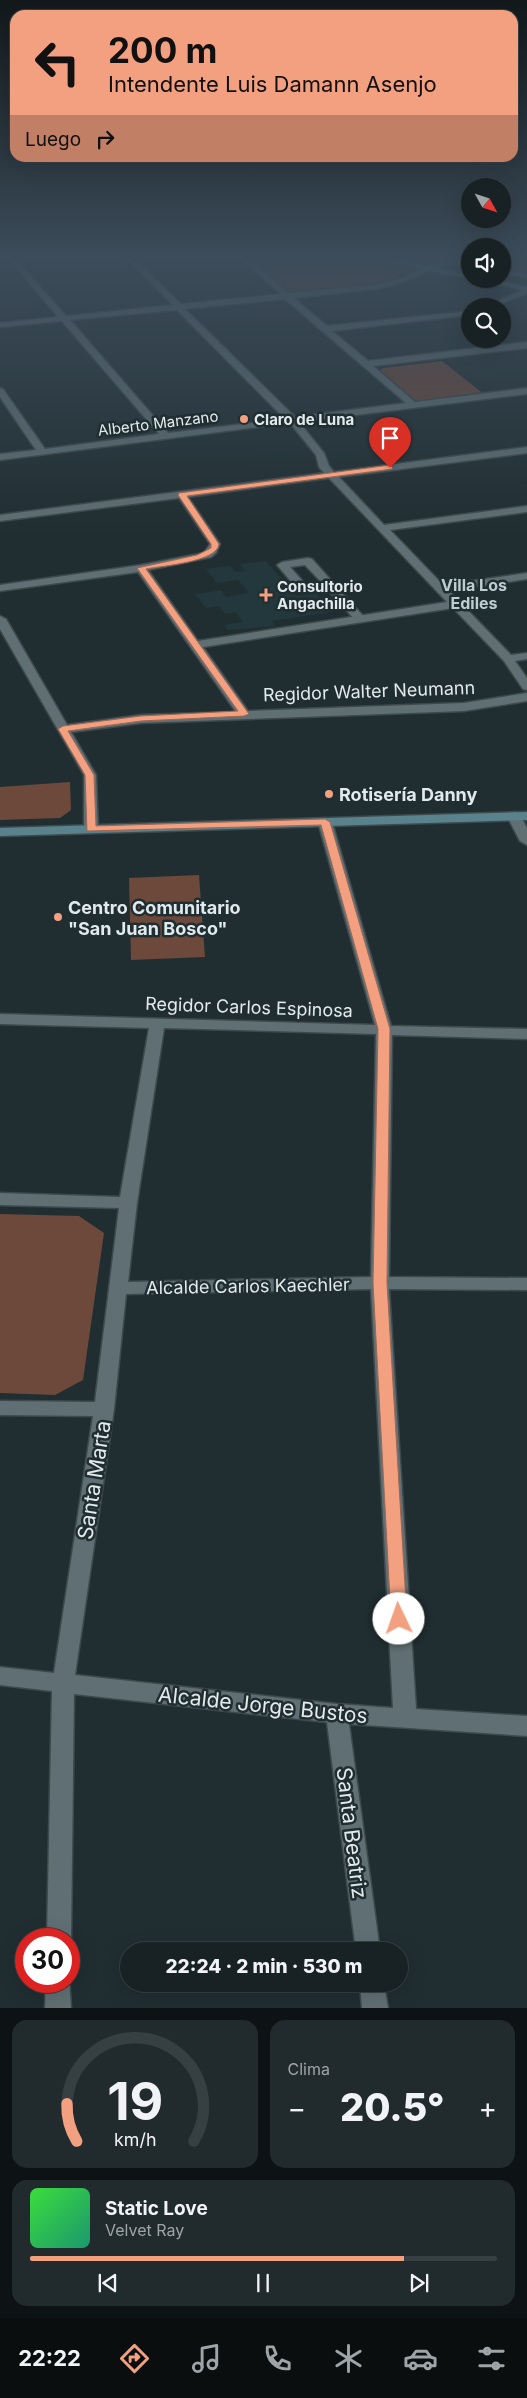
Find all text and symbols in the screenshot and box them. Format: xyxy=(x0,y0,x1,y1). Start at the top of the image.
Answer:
text: 200 m xyxy=(108,29,217,71)
icon: left xyxy=(25,30,90,95)
text: Intendente Luis Damann Asenjo xyxy=(108,71,437,97)
icon: right xyxy=(91,125,119,153)
text: Luego xyxy=(25,128,81,151)
north arrow xyxy=(461,178,511,228)
map controls xyxy=(461,178,511,348)
button: sound xyxy=(461,238,511,288)
button: search xyxy=(461,298,511,348)
street label: Alberto Manzano xyxy=(97,406,219,440)
place label: Claro de Luna xyxy=(254,410,354,429)
marker: Claro de Luna xyxy=(238,413,250,425)
pin xyxy=(369,417,411,468)
icon: arrive xyxy=(376,424,404,452)
district label: Villa Los Ediles xyxy=(441,575,507,613)
place label: Consultorio Angachilla xyxy=(277,577,363,613)
marker: Consultorio Angachilla xyxy=(259,588,273,602)
street label: Regidor Walter Neumann xyxy=(263,677,475,705)
place label: Rotisería Danny xyxy=(339,784,478,805)
marker: Rotisería Danny xyxy=(323,788,335,800)
place label: Centro Comunitario "San Juan Bosco" xyxy=(68,897,241,939)
marker: Centro Comunitario "San Juan Bosco" xyxy=(52,911,64,923)
street label: Regidor Carlos Espinosa xyxy=(145,993,353,1021)
street label: Alcalde Carlos Kaechler xyxy=(146,1274,350,1298)
street label: Santa Marta xyxy=(72,1419,116,1541)
position arrow xyxy=(372,1592,424,1644)
street label: Alcalde Jorge Bustos xyxy=(157,1682,369,1728)
street label: Santa Beatriz xyxy=(332,1766,372,1900)
speed limit sign: 30 xyxy=(15,1928,80,1993)
text: 22:24 · 2 min · 530 m xyxy=(166,1955,362,1978)
text: Clima xyxy=(288,2059,330,2079)
text: 19 xyxy=(107,2070,163,2133)
text: 20.5° xyxy=(340,2084,445,2130)
text: − xyxy=(288,2091,306,2125)
text: + xyxy=(478,2091,497,2125)
text: km/h xyxy=(114,2129,156,2150)
text: Static Love xyxy=(105,2197,208,2220)
text: Velvet Ray xyxy=(105,2220,184,2240)
icon: previous xyxy=(94,2269,122,2297)
icon: pause xyxy=(249,2269,277,2297)
icon: next xyxy=(405,2269,433,2297)
icon: directions xyxy=(117,2341,152,2376)
icon: music xyxy=(189,2341,224,2376)
icon: phone xyxy=(260,2341,295,2376)
icon: climate xyxy=(331,2341,366,2376)
icon: car xyxy=(403,2341,438,2376)
icon: filters xyxy=(474,2341,509,2376)
text: 22:22 xyxy=(18,2345,81,2371)

